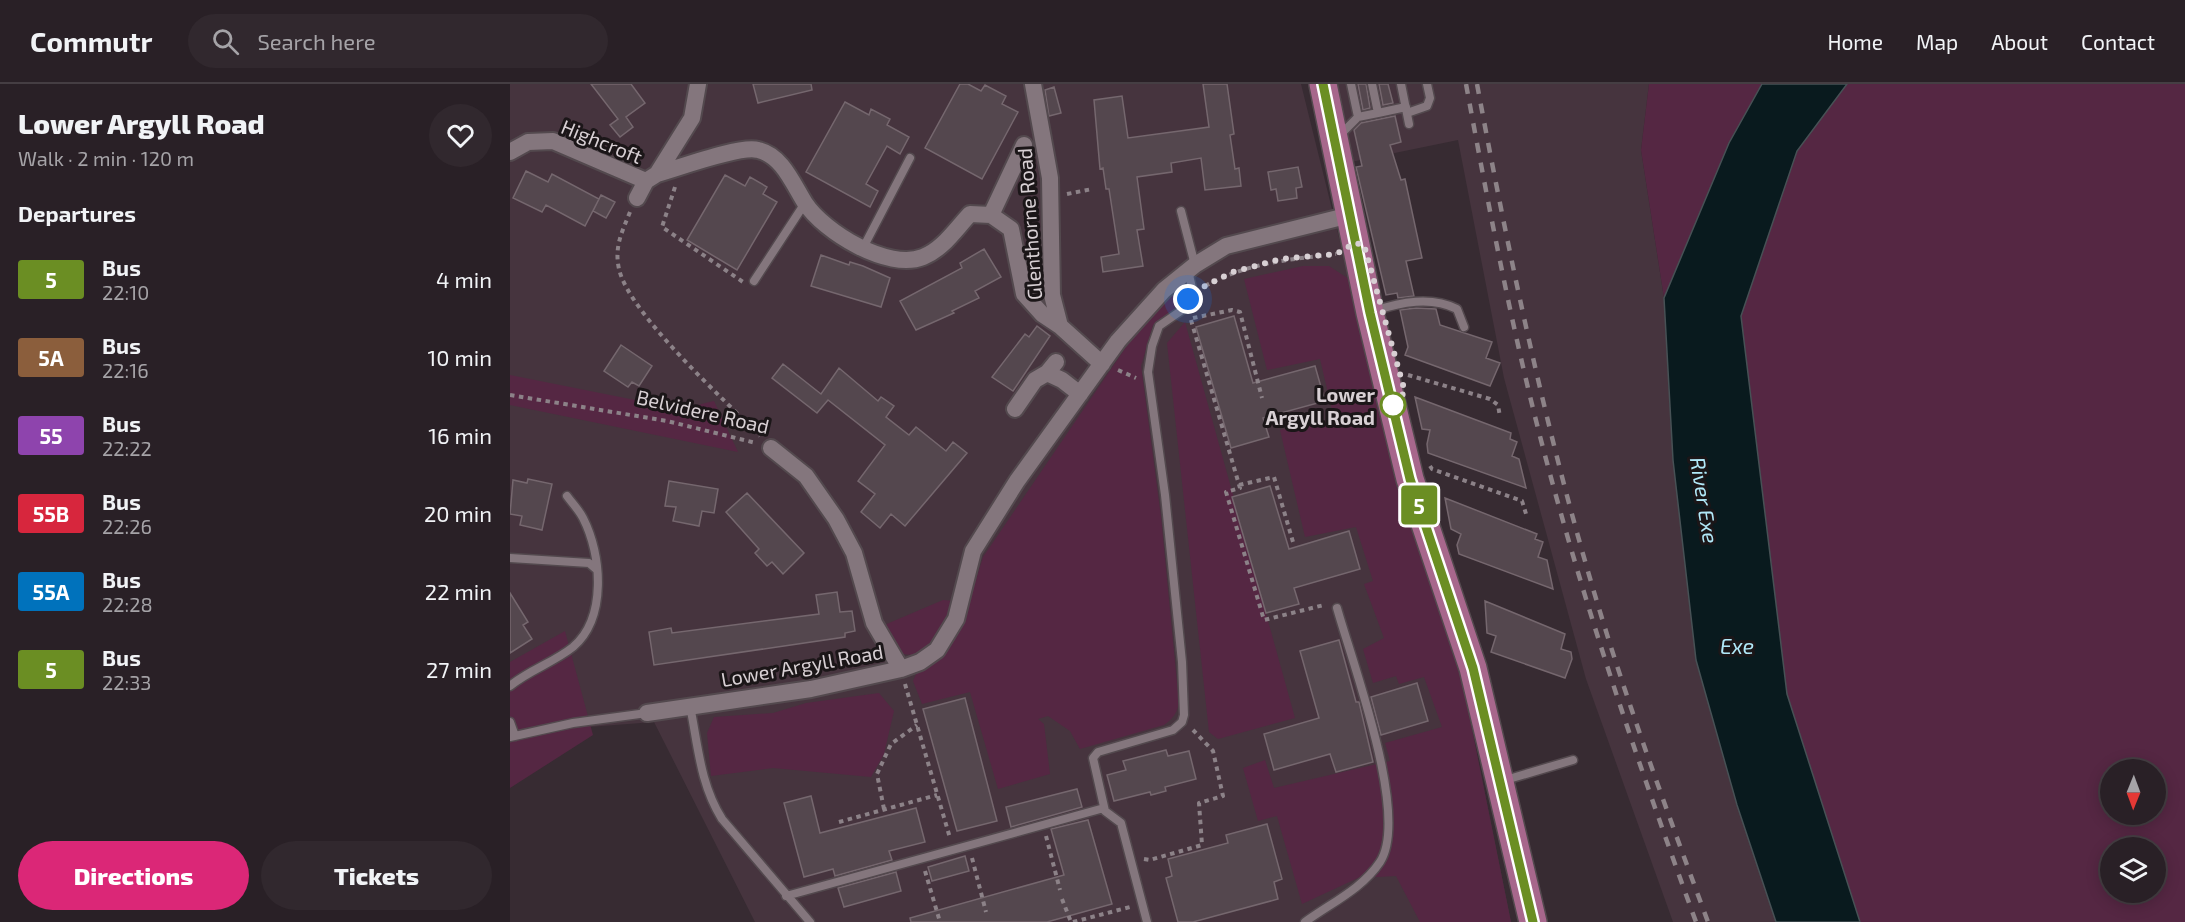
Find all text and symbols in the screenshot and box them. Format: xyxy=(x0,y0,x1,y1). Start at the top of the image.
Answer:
search box xyxy=(188,14,608,68)
text: Commutr xyxy=(30,24,152,58)
icon: search xyxy=(209,25,242,58)
text: Search here xyxy=(257,28,376,54)
text: Home xyxy=(1827,29,1883,54)
text: Map xyxy=(1916,29,1958,54)
text: About xyxy=(1991,29,2048,54)
text: Contact xyxy=(2081,29,2155,54)
button: heart xyxy=(429,104,492,167)
text: Lower Argyll Road xyxy=(18,106,265,140)
street label: Highcroft xyxy=(558,114,646,168)
text: Walk · 2 min · 120 m xyxy=(18,146,194,170)
street label: Glenthorne Road xyxy=(1012,147,1046,301)
text: Departures xyxy=(18,200,136,226)
text: Bus xyxy=(102,254,141,280)
text: 4 min xyxy=(436,266,492,292)
text: 5 xyxy=(45,267,57,292)
text: 22:10 xyxy=(102,280,149,304)
your location xyxy=(1173,284,1203,314)
text: Bus xyxy=(102,332,141,358)
text: 10 min xyxy=(428,344,492,370)
text: 5A xyxy=(38,345,64,370)
text: 22:16 xyxy=(102,358,149,382)
place label: Lower Argyll Road xyxy=(1266,382,1375,430)
street label: Belvidere Road xyxy=(634,384,772,438)
marker: Lower Argyll Road xyxy=(1380,392,1406,418)
text: Bus xyxy=(102,410,141,436)
text: 16 min xyxy=(428,422,492,448)
text: 55 xyxy=(39,423,63,448)
text: 22:22 xyxy=(102,436,152,460)
water label: River Exe xyxy=(1686,455,1724,545)
line badge: 5 xyxy=(1400,486,1438,524)
text: Bus xyxy=(102,488,141,514)
text: 5 xyxy=(1413,493,1425,518)
text: 20 min xyxy=(424,500,492,526)
text: 55B xyxy=(33,501,69,526)
text: 22:26 xyxy=(102,514,152,538)
text: Bus xyxy=(102,566,141,592)
text: 22 min xyxy=(425,578,492,604)
text: 55A xyxy=(33,579,69,604)
text: 22:28 xyxy=(102,592,153,616)
water label: Exe xyxy=(1720,633,1754,658)
street label: Lower Argyll Road xyxy=(719,639,885,691)
text: Bus xyxy=(102,644,141,670)
text: 27 min xyxy=(426,656,492,682)
text: 5 xyxy=(45,657,57,682)
text: 22:33 xyxy=(102,670,151,694)
north arrow xyxy=(2100,759,2166,825)
map controls xyxy=(2100,759,2166,903)
button: layers xyxy=(2100,837,2166,903)
button: Directions xyxy=(18,841,249,910)
button: Tickets xyxy=(261,841,492,910)

